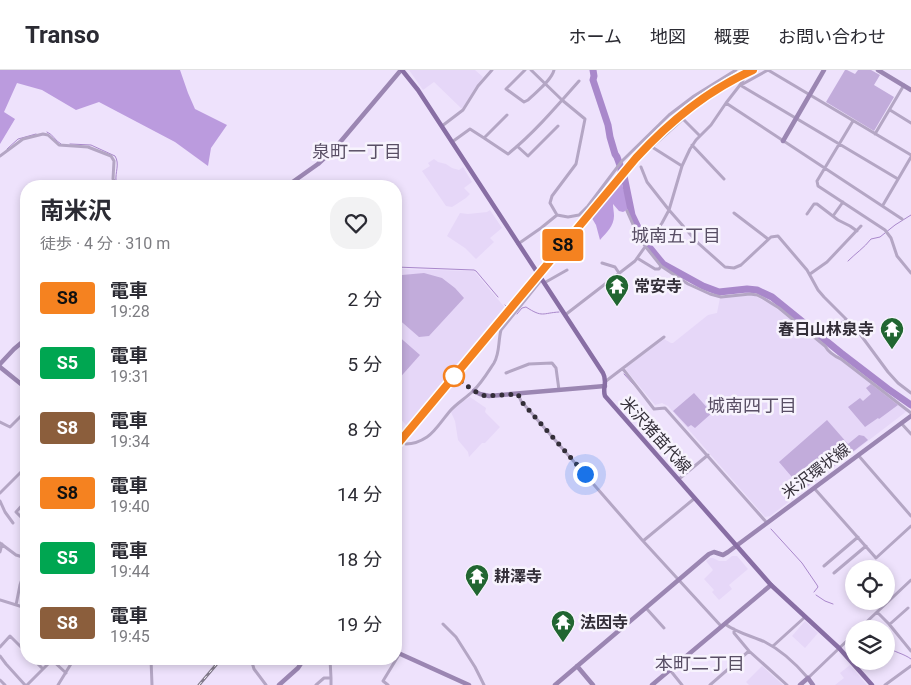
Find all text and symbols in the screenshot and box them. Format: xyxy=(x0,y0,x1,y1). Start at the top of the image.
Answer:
text: Transo xyxy=(25,21,100,49)
text: ホーム xyxy=(569,26,622,47)
text: 地図 xyxy=(650,26,686,47)
text: 概要 xyxy=(714,26,750,47)
text: お問い合わせ xyxy=(778,26,886,47)
district label: 泉町一丁目 xyxy=(312,141,402,162)
text: 南米沢 xyxy=(40,197,112,225)
button: heart xyxy=(330,197,382,249)
district label: 城南五丁目 xyxy=(631,225,721,246)
line badge: S8 xyxy=(540,229,586,261)
text: 徒歩 · 4 分 · 310 m xyxy=(40,234,170,253)
text: S8 xyxy=(552,234,574,255)
temple icon: 常安寺 xyxy=(604,273,630,307)
place label: 常安寺 xyxy=(634,277,682,296)
text: 電車 xyxy=(110,279,148,302)
text: S8 xyxy=(57,287,78,308)
text: 2 分 xyxy=(348,288,382,311)
text: 19:28 xyxy=(110,302,150,321)
temple icon: 春日山林泉寺 xyxy=(879,316,905,350)
place label: 春日山林泉寺 xyxy=(778,320,874,339)
text: 電車 xyxy=(110,344,148,367)
text: S5 xyxy=(57,352,78,373)
text: 5 分 xyxy=(348,353,382,376)
unlabelled marker xyxy=(443,365,465,387)
text: 19:31 xyxy=(110,367,150,386)
street label: 米沢猪苗代線 xyxy=(617,393,695,477)
district label: 城南四丁目 xyxy=(707,395,797,416)
text: 電車 xyxy=(110,409,148,432)
text: S8 xyxy=(57,417,78,438)
text: 8 分 xyxy=(348,418,382,441)
text: 19:34 xyxy=(110,432,150,451)
street label: 米沢環状線 xyxy=(778,439,854,503)
your location xyxy=(573,462,598,487)
text: 電車 xyxy=(110,474,148,497)
text: S8 xyxy=(57,482,78,503)
text: 14 分 xyxy=(337,483,382,506)
text: 19:40 xyxy=(110,497,150,516)
text: 電車 xyxy=(110,539,148,562)
text: S5 xyxy=(57,547,78,568)
text: 18 分 xyxy=(337,548,382,571)
map controls xyxy=(845,560,895,670)
button: locate xyxy=(845,560,895,610)
text: 19:44 xyxy=(110,562,150,581)
temple icon: 耕澤寺 xyxy=(464,563,490,597)
place label: 耕澤寺 xyxy=(494,567,542,586)
text: 電車 xyxy=(110,604,148,627)
temple icon: 法因寺 xyxy=(550,609,576,643)
text: S8 xyxy=(57,612,78,633)
text: 19 分 xyxy=(337,613,382,636)
place label: 法因寺 xyxy=(580,613,628,632)
button: layers xyxy=(845,620,895,670)
text: 19:45 xyxy=(110,627,150,646)
district label: 本町二丁目 xyxy=(655,653,745,674)

